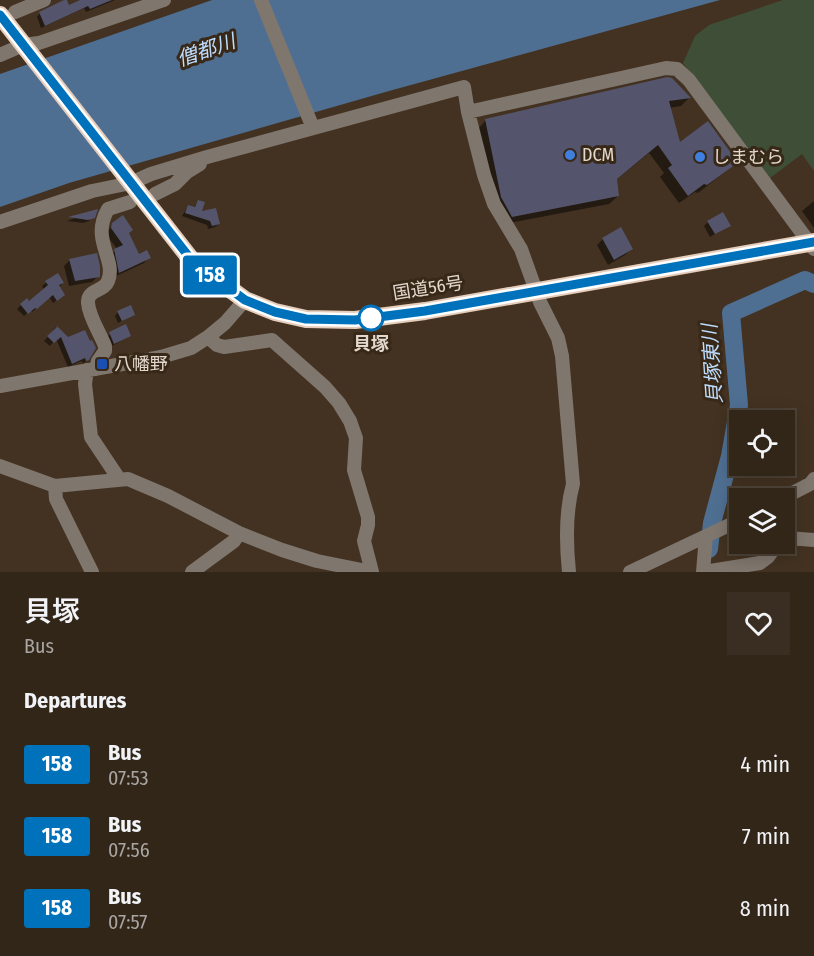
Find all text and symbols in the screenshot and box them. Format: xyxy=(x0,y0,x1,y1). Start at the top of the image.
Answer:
water label: 僧都川 xyxy=(174,28,240,71)
place label: DCM xyxy=(582,144,614,166)
place label: しまむら xyxy=(712,146,784,168)
marker: DCM xyxy=(563,148,577,162)
marker: しまむら xyxy=(693,150,707,164)
line badge: 158 xyxy=(176,256,244,294)
text: 158 xyxy=(195,262,225,288)
street label: 国道56号 xyxy=(391,272,465,304)
marker: 貝塚 xyxy=(358,305,384,331)
water label: 貝塚東川 xyxy=(697,321,727,405)
place label: 貝塚 xyxy=(353,333,389,355)
place label: 八幡野 xyxy=(114,353,168,375)
marker: 八幡野 xyxy=(95,357,109,371)
map controls xyxy=(729,410,795,554)
button: locate xyxy=(729,410,795,476)
button: layers xyxy=(729,488,795,554)
button: heart xyxy=(727,592,790,655)
text: 貝塚 xyxy=(24,595,80,628)
text: Bus xyxy=(24,634,54,658)
text: Departures xyxy=(24,687,126,714)
text: Bus xyxy=(108,739,141,766)
text: 158 xyxy=(42,751,72,777)
text: 4 min xyxy=(740,751,790,778)
text: 07:53 xyxy=(108,766,149,790)
text: Bus xyxy=(108,811,141,838)
text: 158 xyxy=(42,823,72,849)
text: 7 min xyxy=(742,823,790,850)
text: 07:56 xyxy=(108,838,150,862)
text: Bus xyxy=(108,883,141,910)
text: 158 xyxy=(42,895,72,921)
text: 8 min xyxy=(740,895,790,922)
text: 07:57 xyxy=(108,910,147,934)

